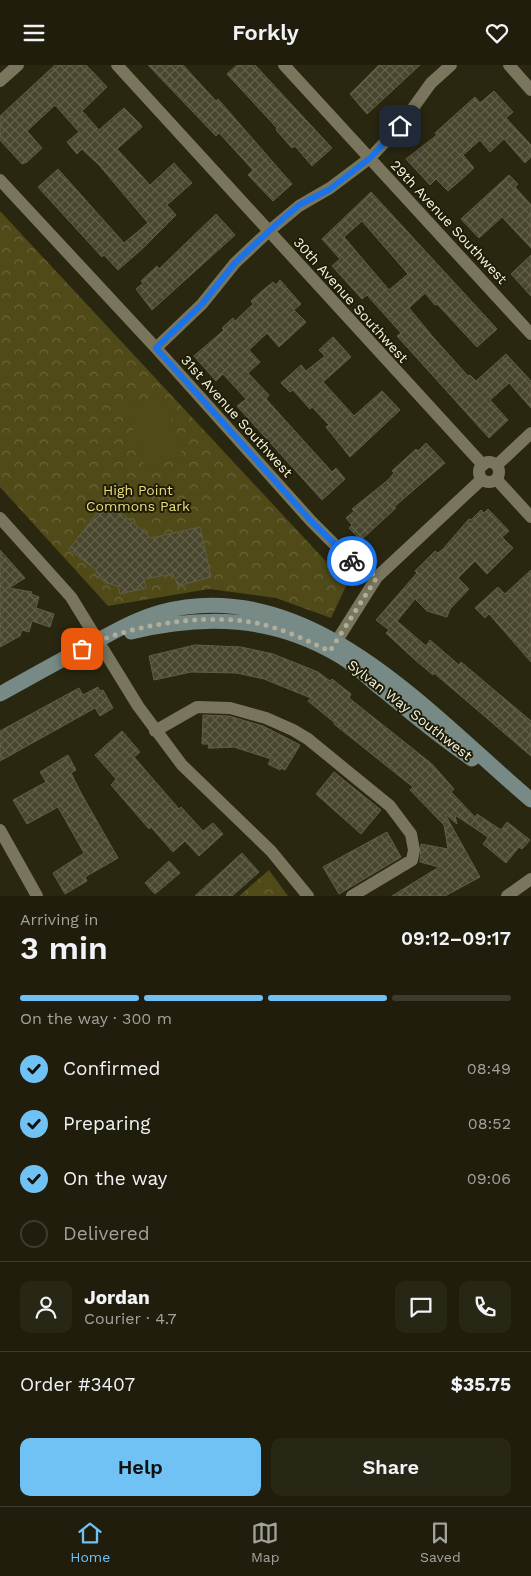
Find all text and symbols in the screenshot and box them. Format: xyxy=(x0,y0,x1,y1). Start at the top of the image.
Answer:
icon: menu xyxy=(20,19,48,47)
icon: heart xyxy=(483,19,511,47)
text: Forkly xyxy=(232,20,299,45)
pin xyxy=(379,105,421,147)
icon: home xyxy=(386,112,414,140)
street label: 29th Avenue Southwest xyxy=(388,157,511,287)
street label: 30th Avenue Southwest xyxy=(290,234,412,366)
street label: 31st Avenue Southwest xyxy=(178,352,296,480)
park label: High Point Commons Park xyxy=(86,482,190,514)
courier xyxy=(327,536,377,586)
icon: bike xyxy=(338,547,366,575)
pin xyxy=(61,628,103,670)
icon: bag xyxy=(68,635,96,663)
street label: Sylvan Way Southwest xyxy=(345,657,475,764)
text: Arriving in xyxy=(20,910,98,929)
text: 09:12–09:17 xyxy=(401,927,511,950)
text: 3 min xyxy=(20,929,108,967)
text: On the way · 300 m xyxy=(20,1009,172,1028)
icon: check xyxy=(20,1055,48,1083)
text: Confirmed xyxy=(63,1057,160,1080)
text: 08:49 xyxy=(467,1059,511,1078)
icon: check xyxy=(20,1110,48,1138)
text: Preparing xyxy=(63,1112,150,1135)
text: 08:52 xyxy=(468,1114,511,1133)
icon: check xyxy=(20,1165,48,1193)
text: On the way xyxy=(63,1167,167,1190)
text: 09:06 xyxy=(467,1169,511,1188)
text: Delivered xyxy=(63,1222,150,1245)
button: person xyxy=(20,1281,72,1333)
button: chat xyxy=(395,1281,447,1333)
button: phone xyxy=(459,1281,511,1333)
text: Jordan xyxy=(84,1286,150,1309)
text: Courier · 4.7 xyxy=(84,1309,177,1328)
text: Order #3407 xyxy=(20,1373,135,1396)
text: $35.75 xyxy=(451,1373,511,1396)
button: Help xyxy=(20,1438,261,1496)
button: Share xyxy=(271,1438,511,1496)
tab: Home xyxy=(70,1519,110,1565)
tab: Map xyxy=(251,1519,279,1565)
tab: Saved xyxy=(420,1519,461,1565)

